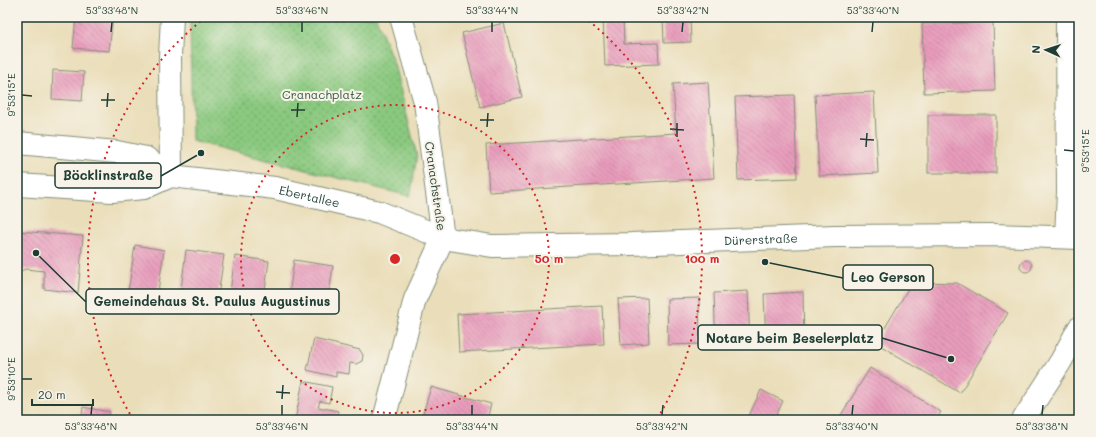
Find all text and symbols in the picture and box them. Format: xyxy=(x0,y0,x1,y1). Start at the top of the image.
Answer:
text: 53°33'48"N xyxy=(86,3,138,17)
text: 53°33'46"N xyxy=(276,3,328,17)
text: 53°33'44"N xyxy=(466,3,518,17)
text: 53°33'42"N xyxy=(657,3,709,17)
text: 53°33'40"N xyxy=(847,3,899,17)
north arrow xyxy=(1026,30,1066,70)
text: N xyxy=(1028,45,1043,54)
text: 9°53'15"E xyxy=(4,73,18,117)
park label: Cranachplatz xyxy=(282,86,362,102)
text: 9°53'15"E xyxy=(1078,129,1092,173)
street label: Cranachstraße xyxy=(422,140,450,232)
callout: Böcklinstraße xyxy=(55,163,161,188)
text: Böcklinstraße xyxy=(63,166,153,183)
street label: Ebertallee xyxy=(278,181,341,211)
street label: Dürerstraße xyxy=(724,229,798,248)
text: 50 m xyxy=(535,250,563,266)
text: 100 m xyxy=(685,250,719,266)
centre of rings xyxy=(388,252,402,266)
callout: Leo Gerson xyxy=(843,265,933,290)
text: Leo Gerson xyxy=(851,268,925,285)
callout: Gemeindehaus St. Paulus Augustinus xyxy=(86,289,339,314)
text: Gemeindehaus St. Paulus Augustinus xyxy=(94,292,330,309)
callout: Notare beim Beselerplatz xyxy=(698,325,882,350)
text: Notare beim Beselerplatz xyxy=(706,329,874,346)
text: 9°53'10"E xyxy=(4,357,18,401)
scale bar xyxy=(32,381,93,407)
text: 20 m xyxy=(38,386,66,402)
text: 53°33'48"N xyxy=(65,419,117,433)
text: 53°33'46"N xyxy=(256,419,308,433)
text: 53°33'44"N xyxy=(446,419,498,433)
text: 53°33'42"N xyxy=(636,419,688,433)
text: 53°33'40"N xyxy=(826,419,878,433)
text: 53°33'38"N xyxy=(1016,419,1068,433)

